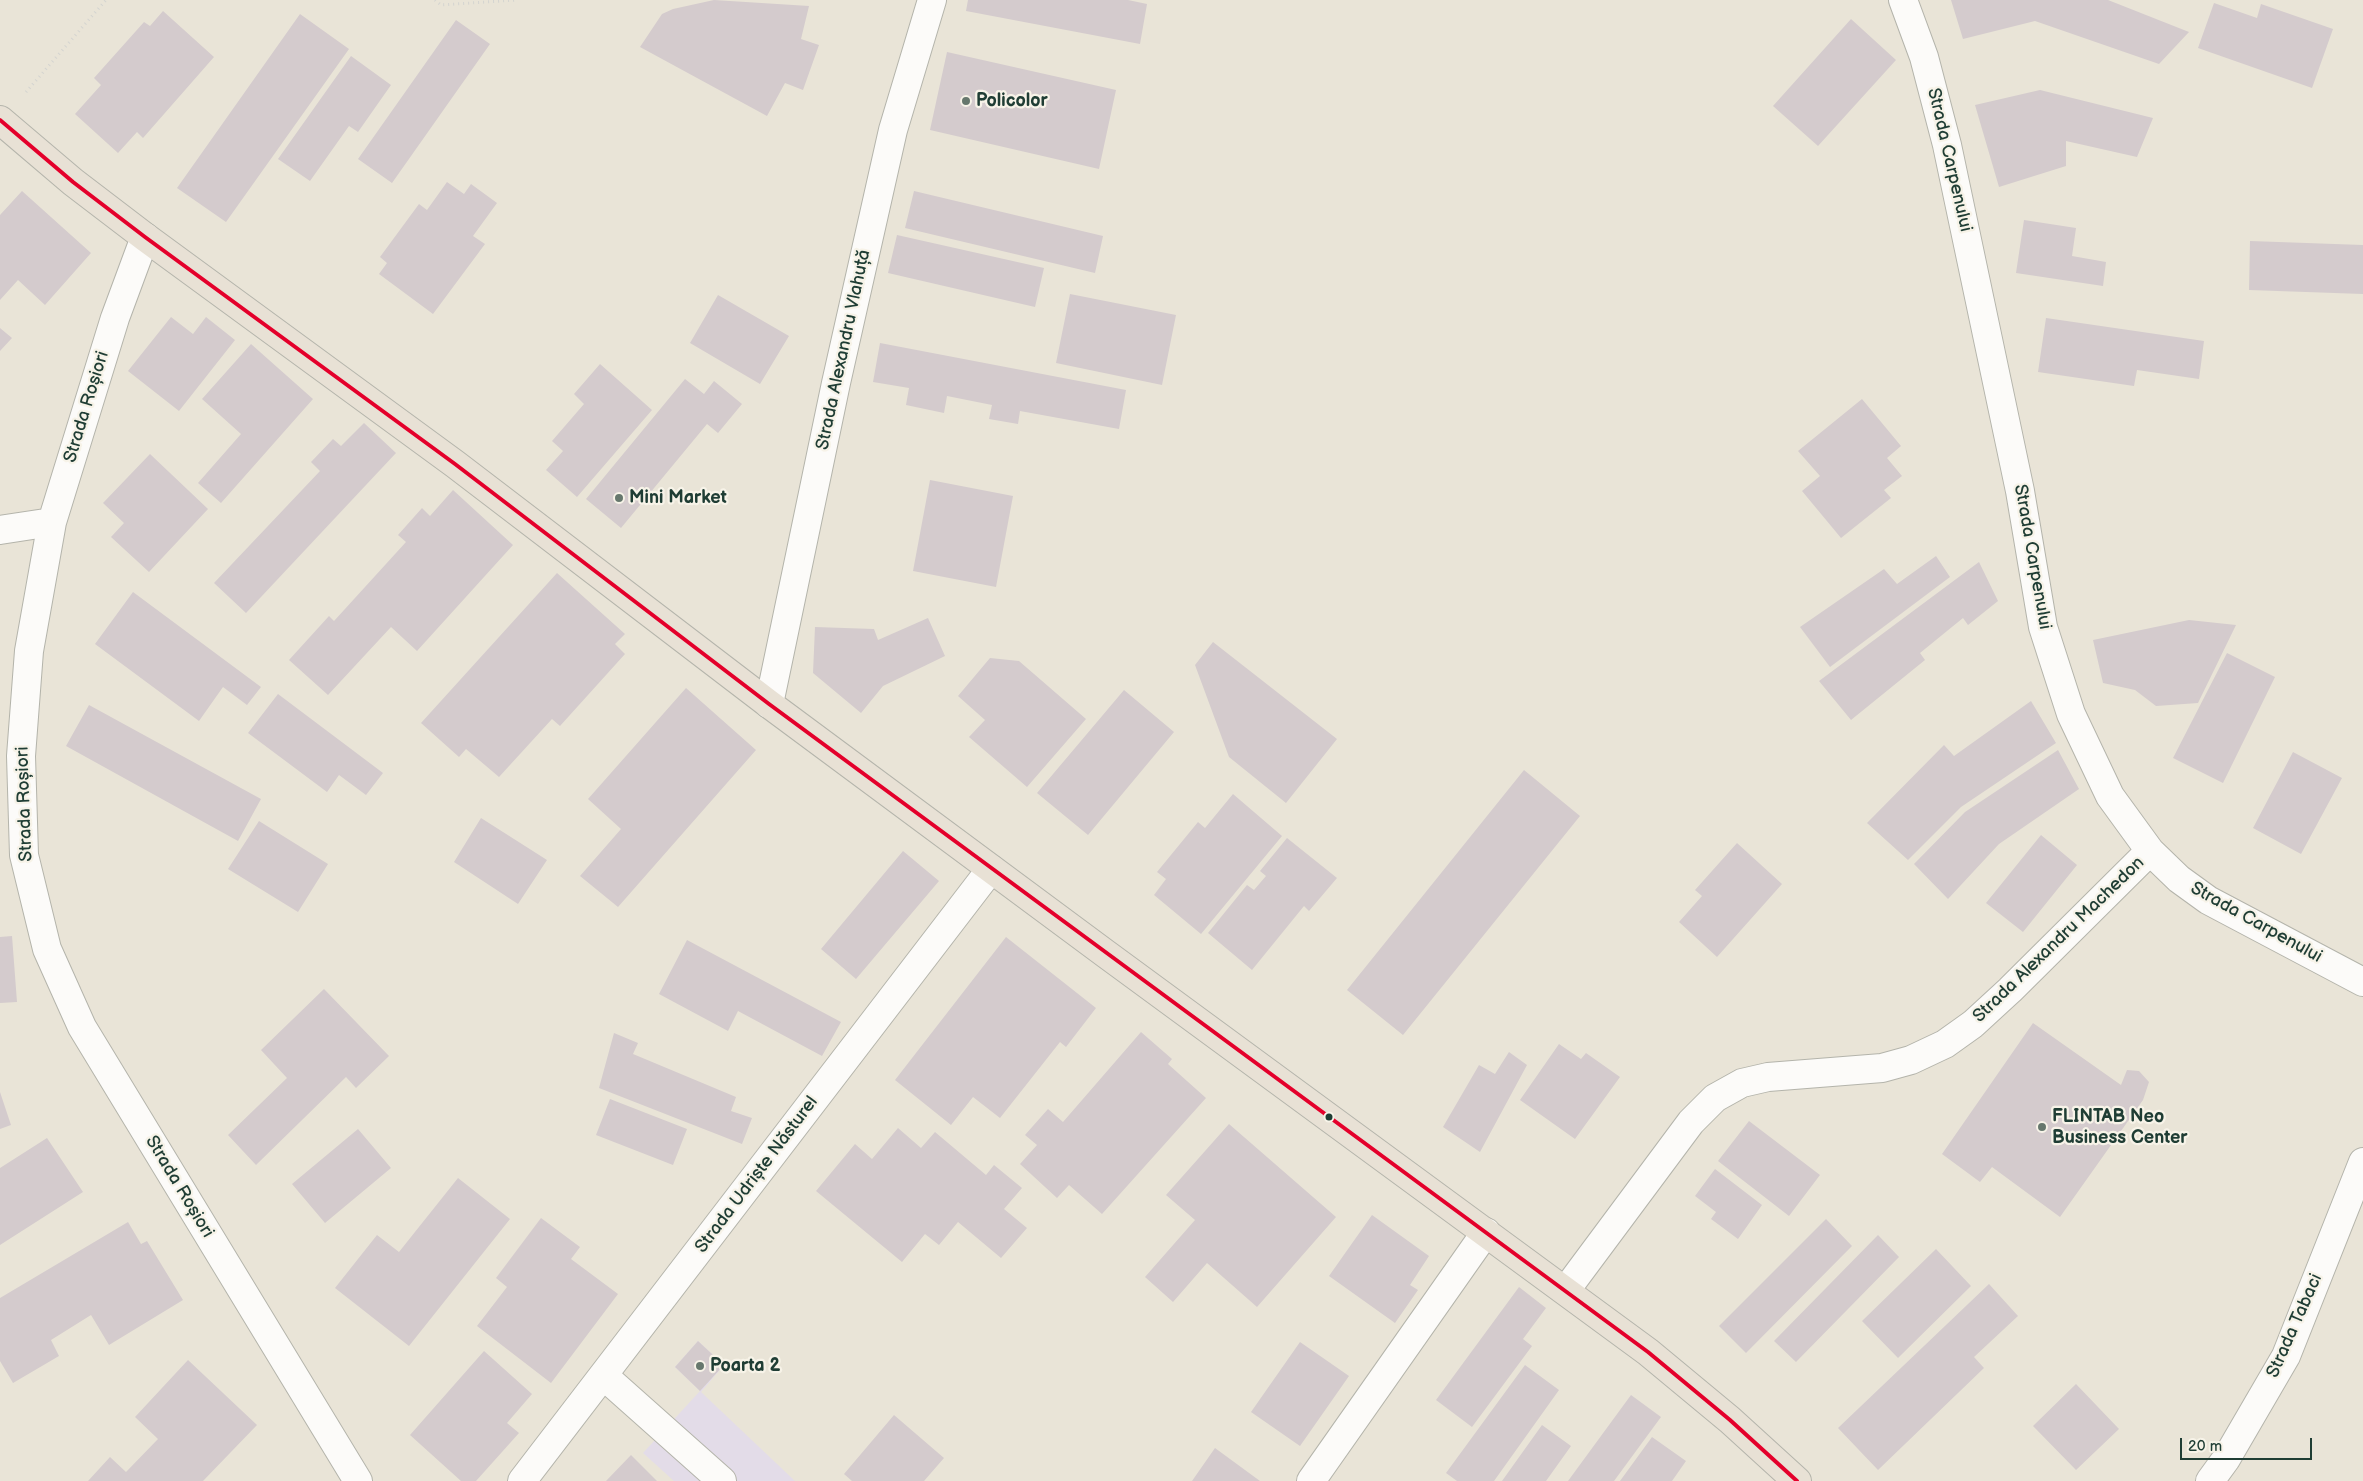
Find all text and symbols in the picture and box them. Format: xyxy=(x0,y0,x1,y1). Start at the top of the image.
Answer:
street label: Strada Carpenului xyxy=(1922,86,1976,234)
place label: Policolor xyxy=(976,90,1048,112)
marker: Policolor xyxy=(960,95,972,107)
street label: Strada Alexandru Vlahuță xyxy=(812,248,876,452)
street label: Strada Roșiori xyxy=(60,349,114,465)
street label: Strada Carpenului xyxy=(2009,483,2055,631)
place label: Mini Market xyxy=(629,487,727,509)
marker: Mini Market xyxy=(613,492,625,504)
street label: Strada Roșiori xyxy=(12,746,38,862)
street label: Strada Alexandru Machedon xyxy=(1969,852,2149,1028)
street label: Strada Carpenului xyxy=(2186,878,2326,968)
street label: Strada Udriște Năsturel xyxy=(691,1092,823,1258)
place label: FLINTAB Neo Business Center xyxy=(2052,1106,2187,1148)
unlabelled marker xyxy=(1324,1112,1334,1122)
marker: FLINTAB Neo Business Center xyxy=(2036,1121,2048,1133)
street label: Strada Roșiori xyxy=(140,1132,218,1242)
street label: Strada Tabaci xyxy=(2262,1271,2328,1381)
place label: Poarta 2 xyxy=(710,1355,780,1377)
marker: Poarta 2 xyxy=(694,1360,706,1372)
scale bar xyxy=(2183,1428,2316,1460)
text: 20 m xyxy=(2188,1437,2222,1456)

